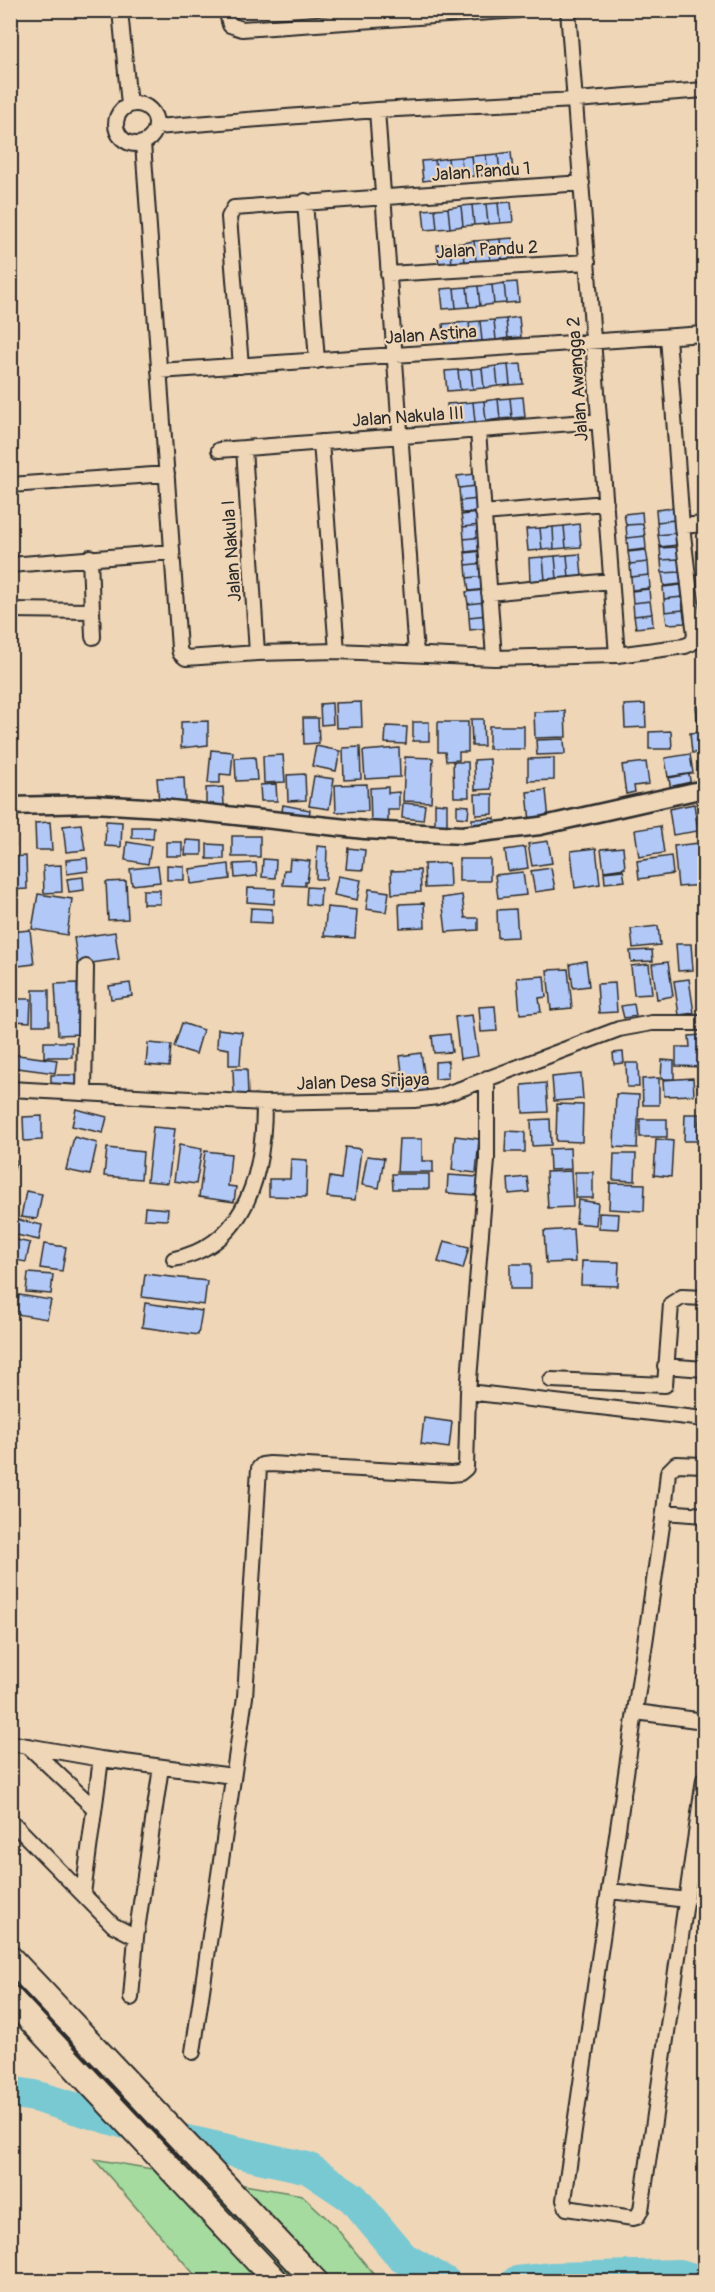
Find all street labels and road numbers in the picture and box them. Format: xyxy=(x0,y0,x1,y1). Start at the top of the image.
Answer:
street label: Jalan Pandu 1 xyxy=(431,157,531,187)
street label: Jalan Pandu 2 xyxy=(435,236,539,264)
street label: Jalan Awangga 2 xyxy=(562,316,594,442)
street label: Jalan Astina xyxy=(384,320,478,350)
street label: Jalan Nakula III xyxy=(351,402,465,432)
street label: Jalan Nakula I xyxy=(217,499,247,603)
street label: Jalan Desa Srijaya xyxy=(296,1068,430,1096)

